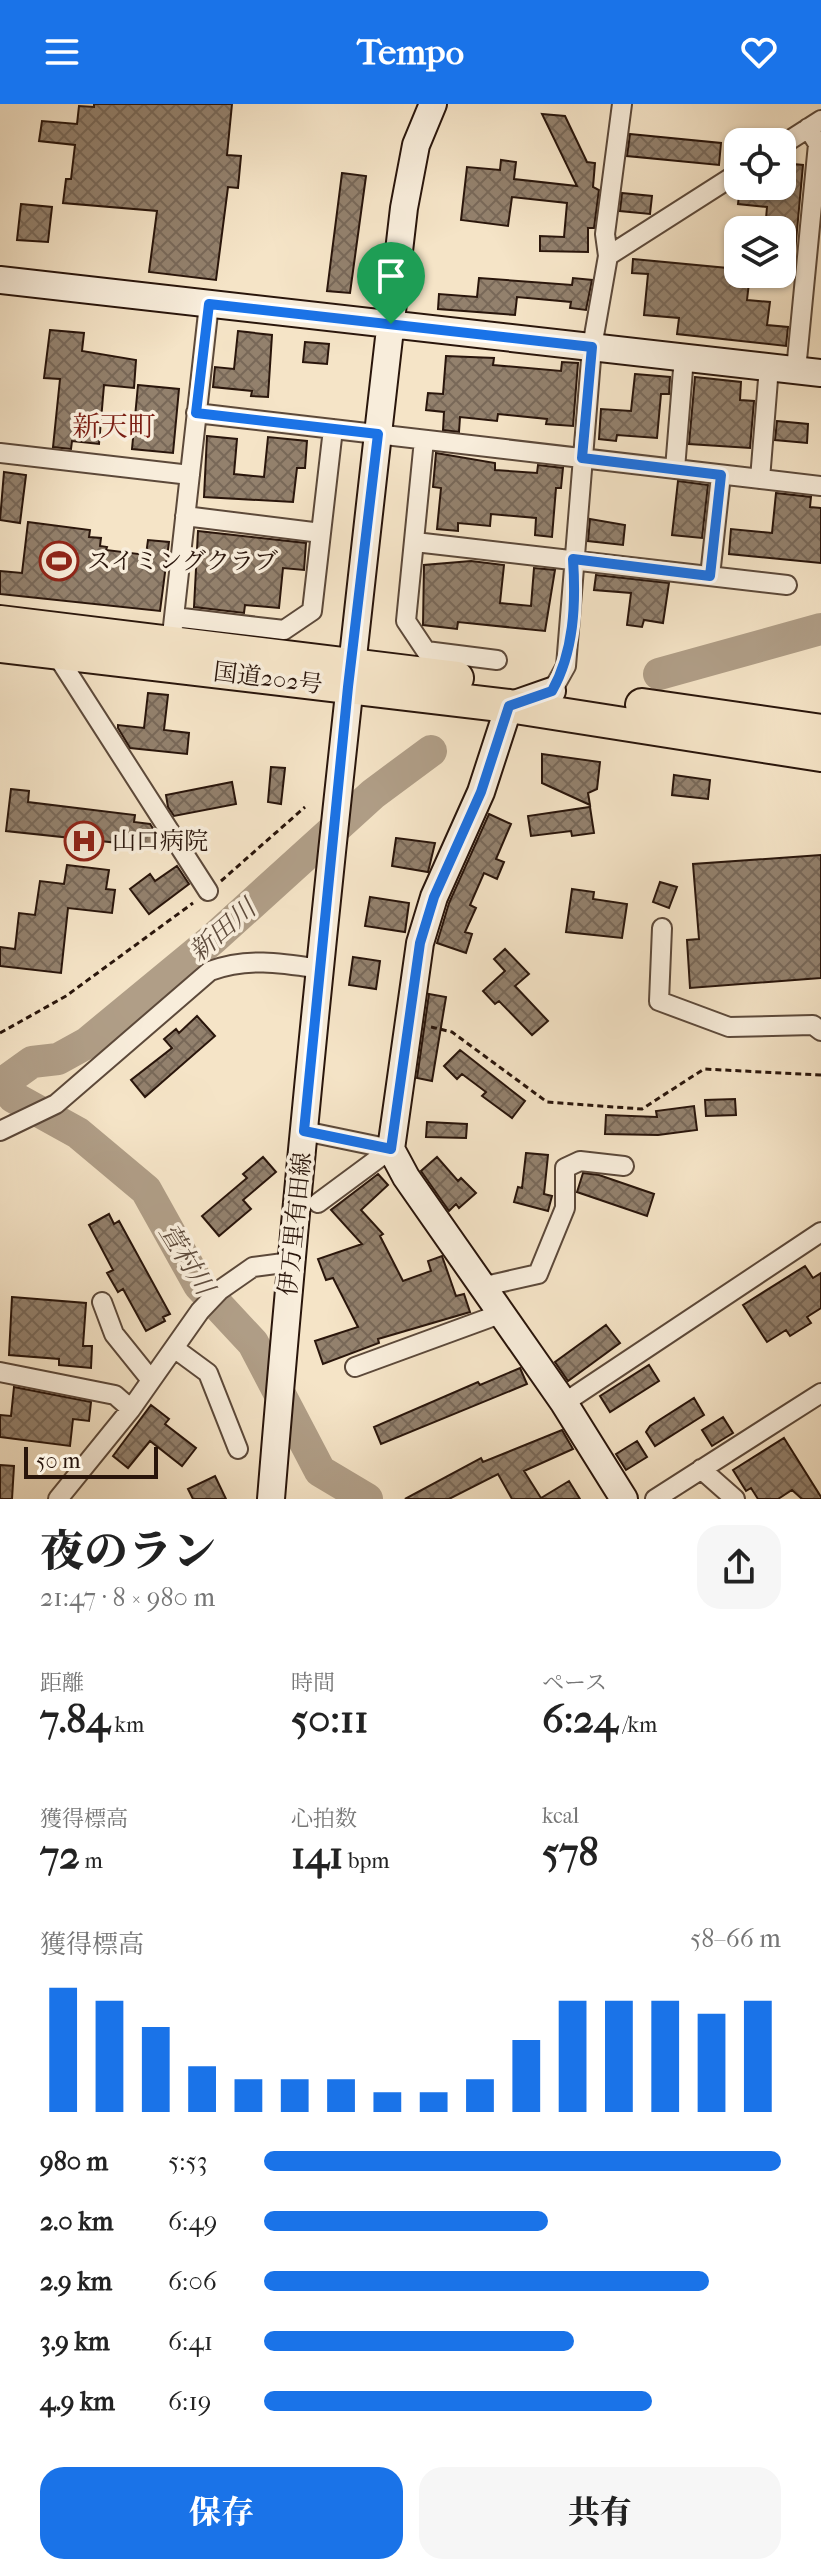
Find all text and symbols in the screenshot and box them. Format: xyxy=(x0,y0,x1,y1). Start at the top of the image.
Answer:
icon: menu xyxy=(40,30,84,74)
icon: heart xyxy=(737,30,781,74)
text: Tempo xyxy=(357,31,464,73)
map controls xyxy=(724,128,796,288)
button: locate xyxy=(724,128,796,200)
button: layers xyxy=(724,216,796,288)
pin xyxy=(357,242,425,324)
icon: arrive xyxy=(369,254,413,298)
district label: 新天町 xyxy=(72,410,156,443)
sports icon: スイミングクラブ xyxy=(38,540,80,582)
place label: スイミングクラブ xyxy=(87,547,278,575)
street label: 国道202号 xyxy=(212,657,324,699)
hospital icon: 山口病院 xyxy=(63,820,105,862)
place label: 山口病院 xyxy=(112,827,208,855)
water label: 新田川 xyxy=(183,891,264,968)
street label: 伊万里有田線 xyxy=(274,1151,316,1297)
water label: 萱村川 xyxy=(153,1218,222,1303)
scale bar xyxy=(24,1443,158,1479)
text: 50 m xyxy=(36,1448,81,1474)
button: share xyxy=(697,1525,781,1609)
text: 夜のラン xyxy=(40,1526,216,1577)
text: 21:47 · 8 × 980 m xyxy=(40,1582,215,1613)
text: 距離 xyxy=(40,1670,84,1696)
text: 時間 xyxy=(291,1670,335,1696)
text: ペース xyxy=(542,1670,607,1696)
text: 7.84 xyxy=(40,1696,110,1742)
text: 50:11 xyxy=(291,1696,368,1742)
text: 6:24 xyxy=(542,1696,618,1742)
text: km xyxy=(110,1712,144,1738)
text: /km xyxy=(618,1712,657,1738)
text: kcal xyxy=(542,1803,579,1829)
text: 獲得標高 xyxy=(40,1806,128,1832)
text: 心拍数 xyxy=(291,1806,357,1832)
text: 578 xyxy=(542,1829,599,1875)
text: 72 xyxy=(40,1832,80,1878)
text: 141 xyxy=(291,1832,343,1878)
text: m xyxy=(80,1848,103,1874)
text: bpm xyxy=(343,1848,390,1874)
text: 58–66 m xyxy=(690,1923,781,1954)
text: 獲得標高 xyxy=(40,1929,144,1960)
text: 980 m xyxy=(40,2146,108,2177)
text: 5:53 xyxy=(168,2146,207,2177)
text: 2.0 km xyxy=(40,2206,113,2237)
text: 6:49 xyxy=(168,2206,217,2237)
text: 2.9 km xyxy=(40,2266,112,2297)
text: 6:06 xyxy=(168,2266,217,2297)
text: 3.9 km xyxy=(40,2326,110,2357)
text: 6:41 xyxy=(168,2326,213,2357)
text: 4.9 km xyxy=(40,2386,115,2417)
text: 6:19 xyxy=(168,2386,211,2417)
button: 保存 xyxy=(40,2467,403,2559)
button: 共有 xyxy=(419,2467,781,2559)

